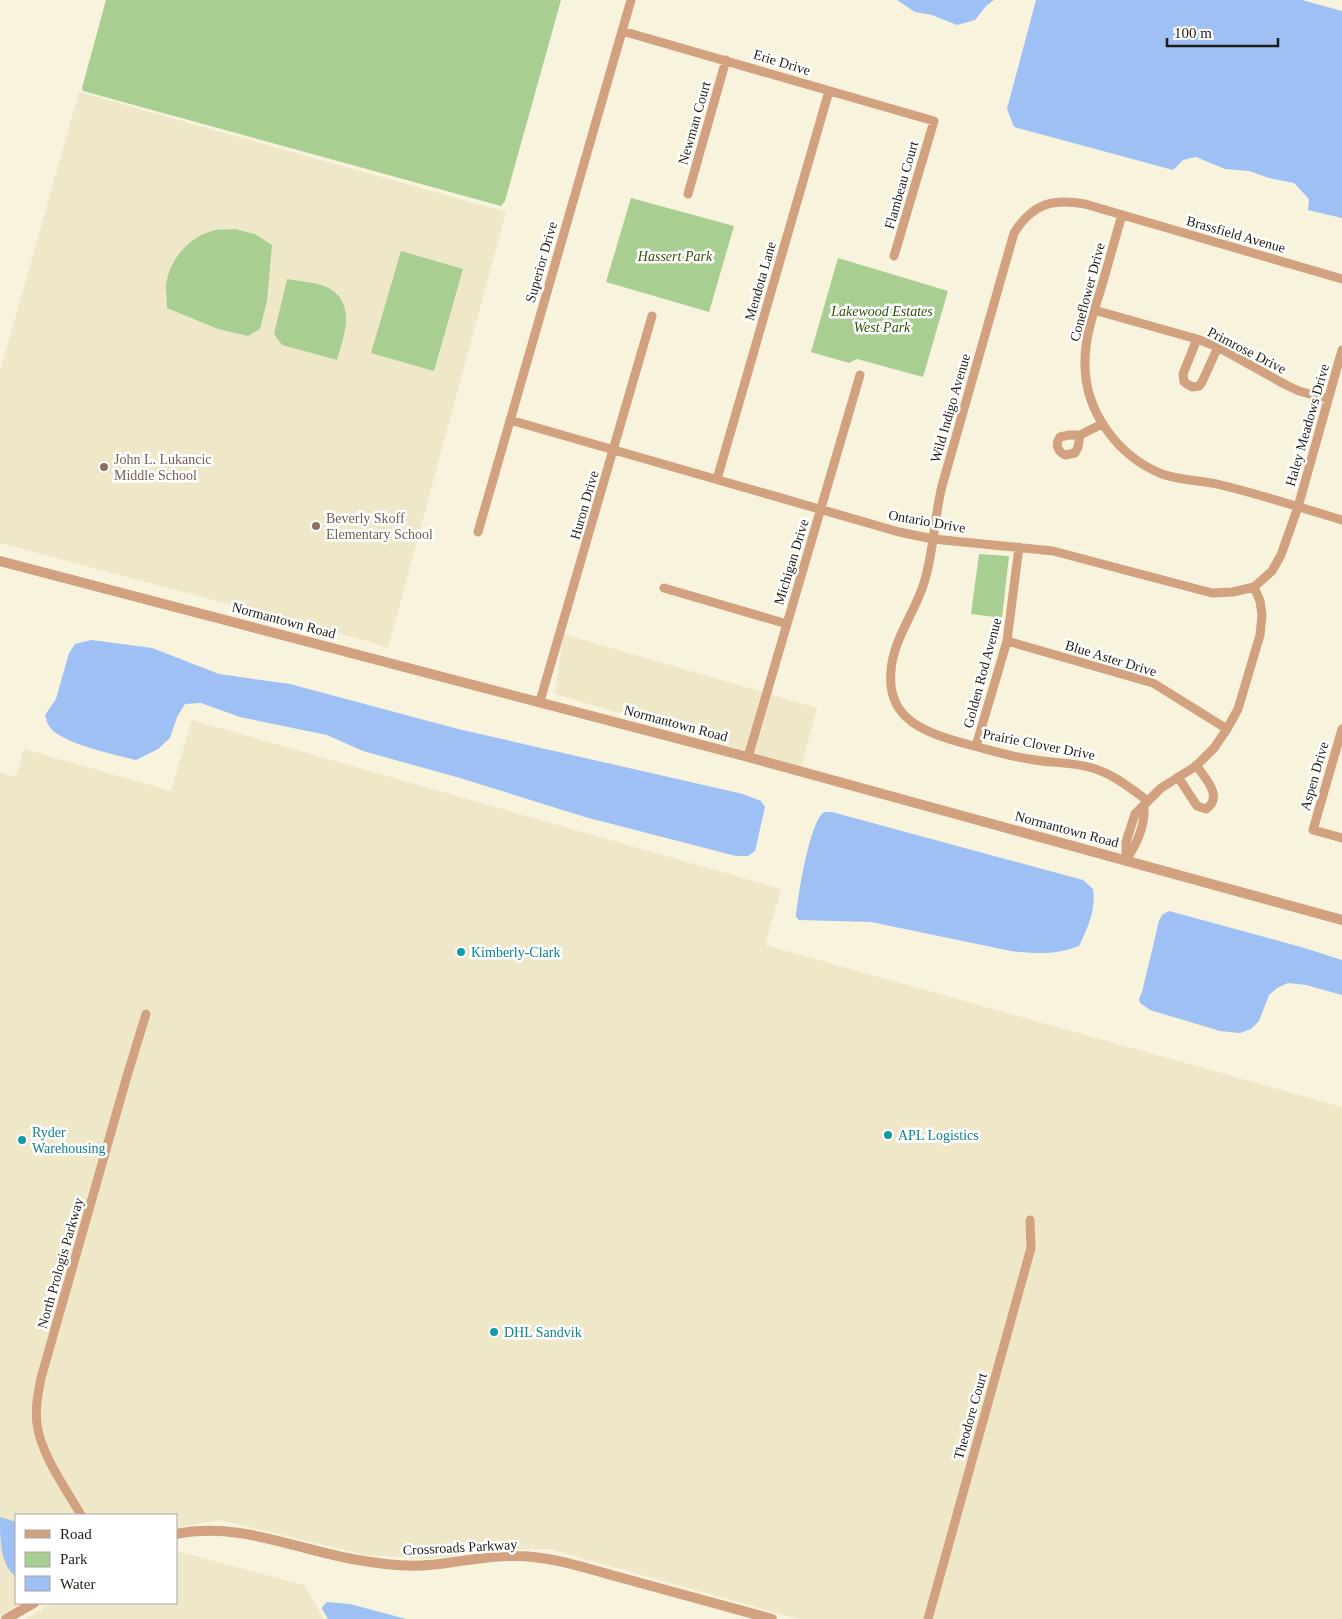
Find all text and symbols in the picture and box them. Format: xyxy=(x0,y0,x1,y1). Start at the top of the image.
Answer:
scale bar xyxy=(1167,15,1278,47)
text: 100 m xyxy=(1174,25,1212,41)
street label: Erie Drive xyxy=(752,47,812,78)
street label: Newman Court xyxy=(675,80,714,167)
street label: Flambeau Court xyxy=(882,139,921,231)
street label: Brassfield Avenue xyxy=(1185,213,1287,256)
street label: Superior Drive xyxy=(523,220,560,304)
street label: Mendota Lane xyxy=(742,240,779,322)
street label: Coneflower Drive xyxy=(1067,241,1108,343)
park label: Hassert Park xyxy=(637,249,713,264)
park label: Lakewood Estates West Park xyxy=(830,304,933,335)
street label: Primrose Drive xyxy=(1205,324,1288,377)
street label: Wild Indigo Avenue xyxy=(928,352,973,464)
street label: Haley Meadows Drive xyxy=(1283,362,1332,488)
place label: John L. Lukancic Middle School xyxy=(114,452,212,483)
marker: John L. Lukancic Middle School xyxy=(98,461,110,473)
street label: Huron Drive xyxy=(567,469,601,541)
street label: Ontario Drive xyxy=(887,507,967,536)
place label: Beverly Skoff Elementary School xyxy=(326,511,433,542)
street label: Michigan Drive xyxy=(771,517,812,607)
marker: Beverly Skoff Elementary School xyxy=(310,520,322,532)
street label: Normantown Road xyxy=(230,599,337,642)
street label: Golden Rod Avenue xyxy=(961,616,1004,730)
street label: Blue Aster Drive xyxy=(1063,637,1158,680)
street label: Normantown Road xyxy=(622,702,729,745)
street label: Prairie Clover Drive xyxy=(981,726,1096,763)
street label: Aspen Drive xyxy=(1297,740,1331,812)
street label: Normantown Road xyxy=(1013,808,1120,851)
place label: Kimberly-Clark xyxy=(471,945,560,960)
marker: Kimberly-Clark xyxy=(455,946,467,958)
place label: Ryder Warehousing xyxy=(32,1125,106,1156)
place label: APL Logistics xyxy=(898,1128,979,1143)
marker: APL Logistics xyxy=(882,1129,894,1141)
marker: Ryder Warehousing xyxy=(16,1134,28,1146)
street label: North Prologis Parkway xyxy=(35,1196,86,1330)
place label: DHL Sandvik xyxy=(504,1325,582,1340)
marker: DHL Sandvik xyxy=(488,1326,500,1338)
street label: Theodore Court xyxy=(951,1371,990,1461)
legend xyxy=(15,1514,178,1604)
text: Road xyxy=(60,1526,92,1542)
street label: Crossroads Parkway xyxy=(402,1537,518,1558)
text: Park xyxy=(60,1551,88,1567)
text: Water xyxy=(60,1576,95,1592)

